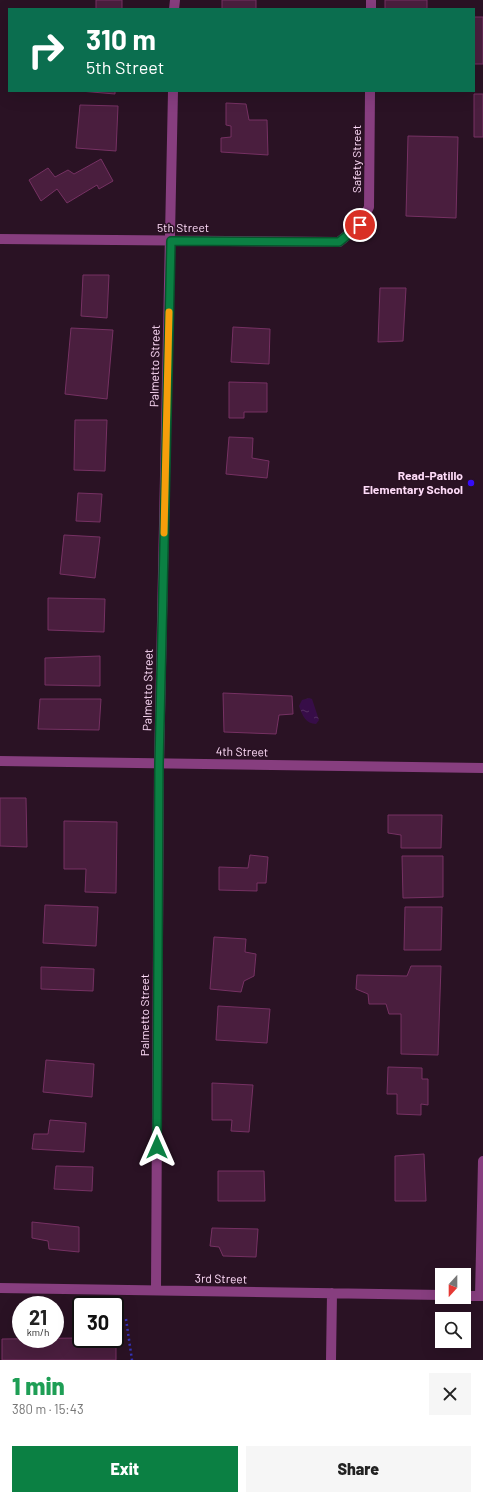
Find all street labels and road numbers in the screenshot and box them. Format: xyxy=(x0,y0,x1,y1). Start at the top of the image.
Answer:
street label: Safety Street xyxy=(349,125,363,193)
street label: 5th Street xyxy=(157,220,209,234)
street label: Palmetto Street xyxy=(146,325,162,407)
street label: Palmetto Street xyxy=(139,649,155,731)
street label: 4th Street xyxy=(216,744,268,758)
street label: Palmetto Street xyxy=(137,974,151,1056)
street label: 3rd Street xyxy=(195,1271,247,1285)

